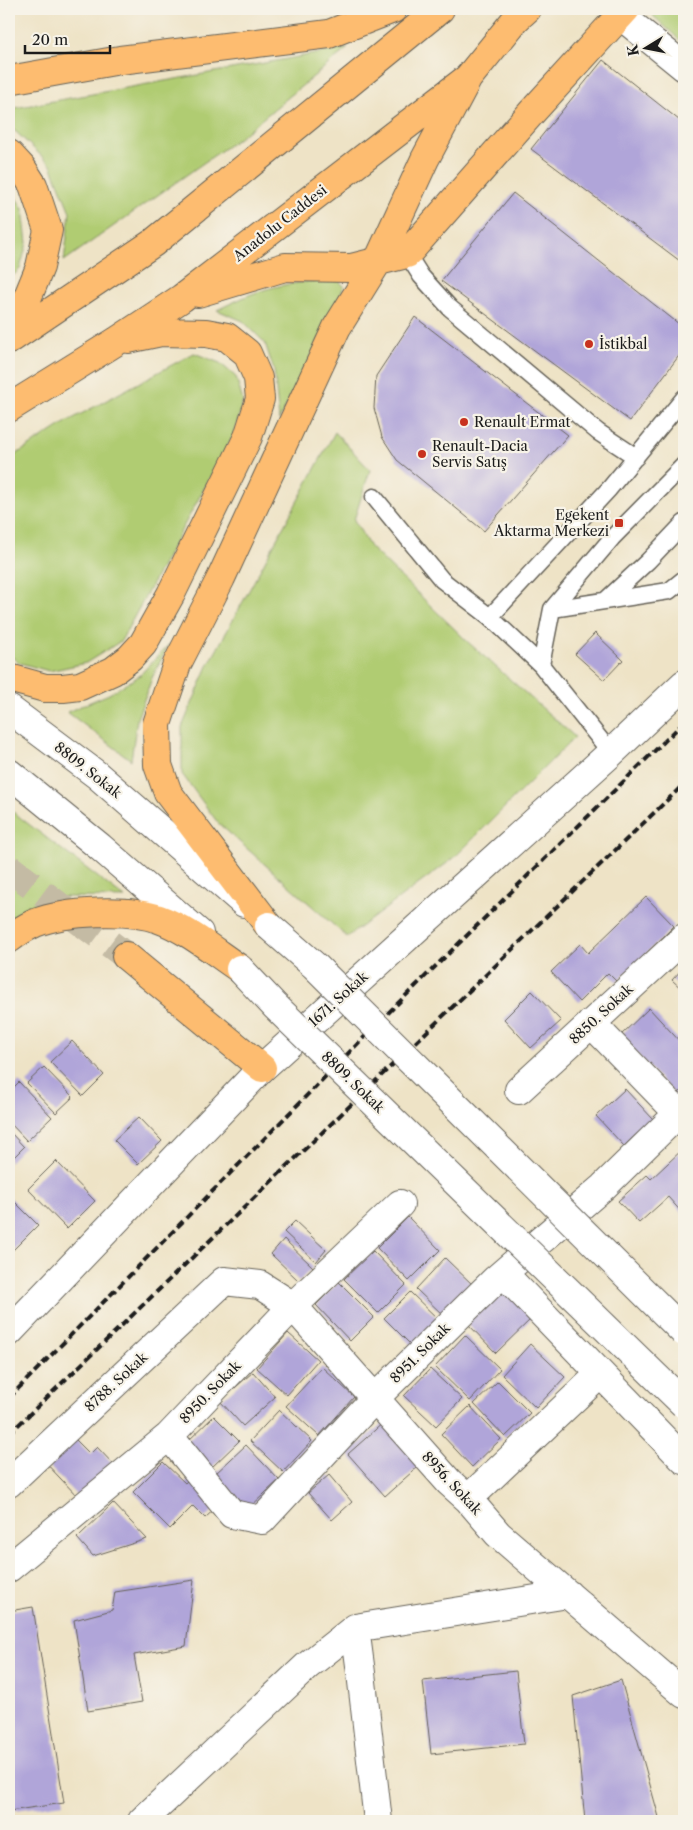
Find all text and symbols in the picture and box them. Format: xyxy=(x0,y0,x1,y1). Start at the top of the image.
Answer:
scale bar xyxy=(25,22,110,54)
north arrow xyxy=(620,22,670,72)
text: 20 m xyxy=(32,30,68,49)
text: K xyxy=(623,42,643,57)
street label: Anadolu Caddesi xyxy=(229,181,330,266)
place label: İstikbal xyxy=(599,335,648,353)
marker: İstikbal xyxy=(583,338,595,350)
place label: Renault Ermat xyxy=(474,413,571,431)
marker: Renault Ermat xyxy=(458,416,470,428)
place label: Renault-Dacia Servis Satış xyxy=(432,437,529,471)
marker: Renault-Dacia Servis Satış xyxy=(416,448,428,460)
place label: Egekent Aktarma Merkezi xyxy=(493,506,609,540)
marker: Egekent Aktarma Merkezi xyxy=(613,517,625,529)
street label: 8809. Sokak xyxy=(51,738,126,802)
street label: 1671. Sokak xyxy=(304,967,372,1031)
street label: 8850. Sokak xyxy=(565,979,637,1048)
street label: 8809. Sokak xyxy=(318,1048,389,1117)
street label: 8951. Sokak xyxy=(386,1319,454,1387)
street label: 8788. Sokak xyxy=(81,1348,152,1416)
street label: 8950. Sokak xyxy=(176,1356,245,1427)
street label: 8956. Sokak xyxy=(418,1448,486,1519)

